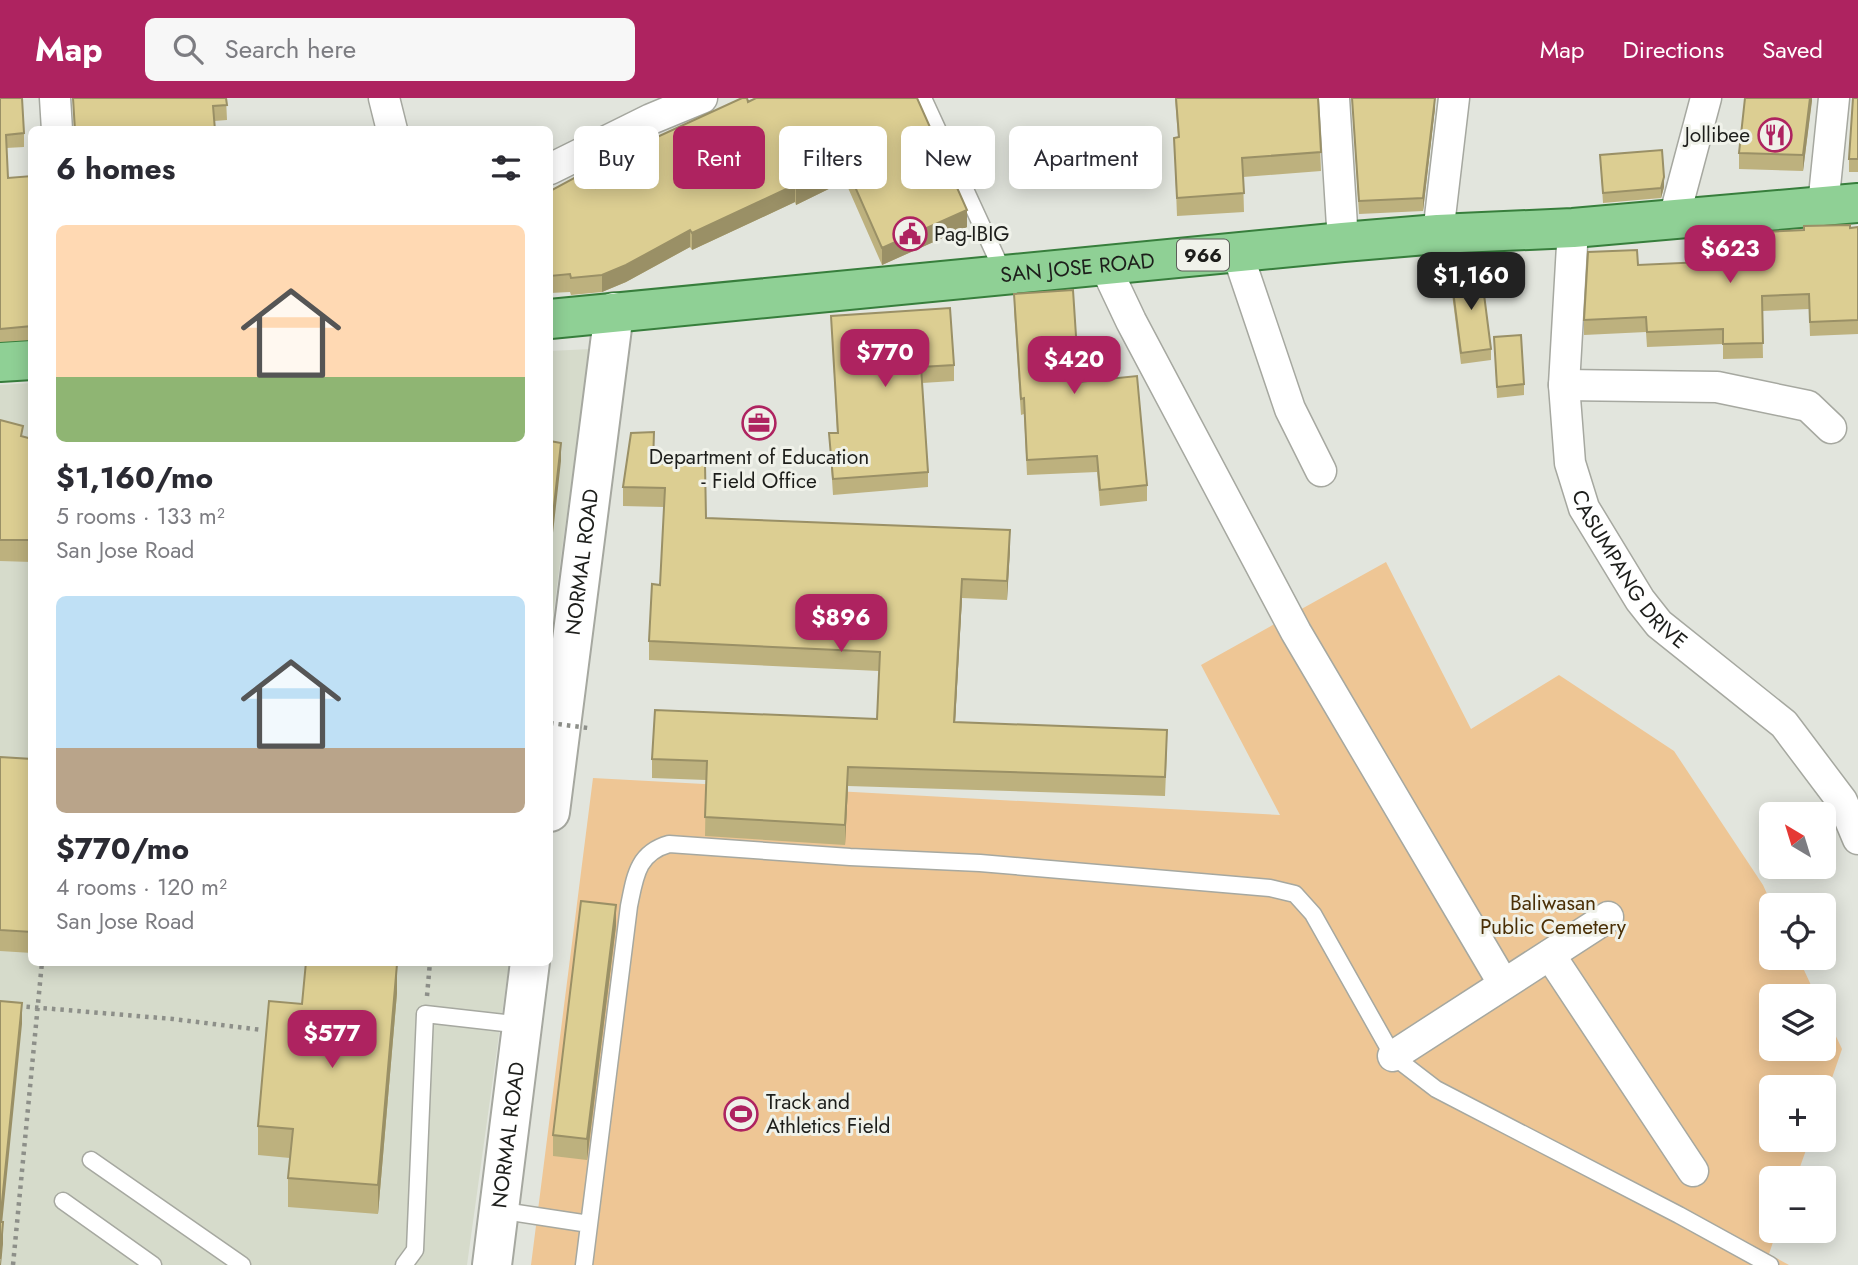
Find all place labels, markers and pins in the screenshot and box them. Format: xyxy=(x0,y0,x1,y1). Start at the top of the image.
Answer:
restaurant icon: Jollibee xyxy=(1756,116,1794,154)
place label: Jollibee xyxy=(1682,120,1750,150)
public building icon: Pag-IBIG xyxy=(891,215,929,253)
place label: Pag-IBIG xyxy=(934,219,1010,249)
pin: $623 xyxy=(1689,226,1771,285)
pin: $1,160 xyxy=(1414,252,1528,312)
pin: $770 xyxy=(844,330,926,389)
pin: $420 xyxy=(1033,336,1115,396)
office icon: Department of Education - Field Office xyxy=(740,404,778,442)
place label: Department of Education - Field Office xyxy=(649,442,869,496)
pin: $896 xyxy=(800,594,882,654)
pin: $577 xyxy=(291,1010,373,1070)
place label: Track and Athletics Field xyxy=(766,1087,890,1141)
sports icon: Track and Athletics Field xyxy=(722,1095,760,1133)

